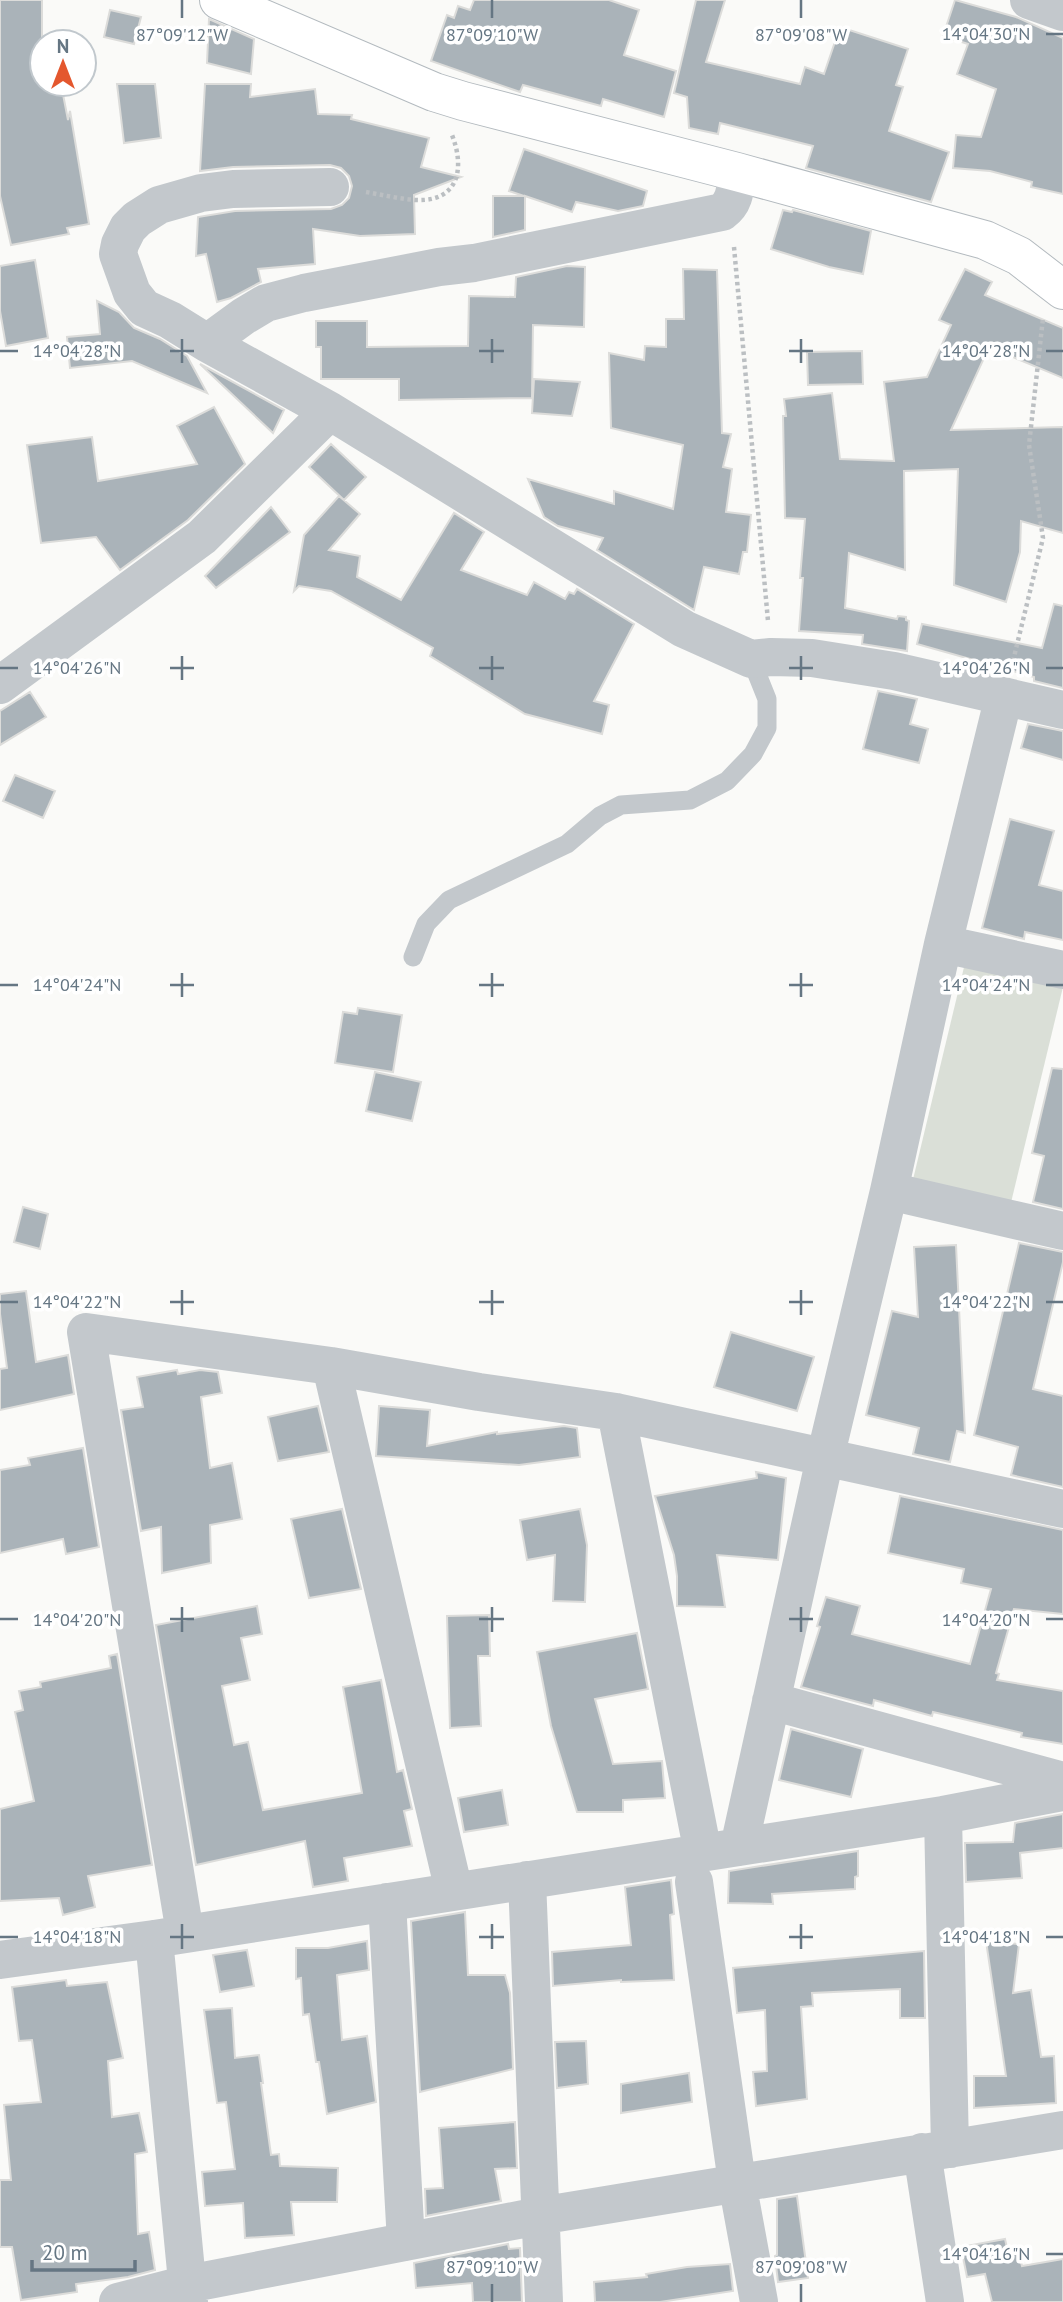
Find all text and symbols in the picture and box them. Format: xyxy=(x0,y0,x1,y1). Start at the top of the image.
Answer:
text: 14°04'30"N xyxy=(942,22,1030,45)
text: 87°09'12"W xyxy=(136,23,228,46)
text: 87°09'10"W xyxy=(446,23,538,46)
text: 87°09'08"W xyxy=(755,23,847,46)
north arrow xyxy=(28,28,98,98)
text: N xyxy=(57,34,69,58)
text: 14°04'28"N xyxy=(33,339,121,362)
text: 14°04'28"N xyxy=(942,339,1030,362)
text: 14°04'26"N xyxy=(33,656,121,679)
text: 14°04'26"N xyxy=(942,656,1030,679)
text: 14°04'24"N xyxy=(33,973,121,996)
text: 14°04'24"N xyxy=(942,973,1030,996)
text: 14°04'22"N xyxy=(33,1290,121,1313)
text: 14°04'22"N xyxy=(942,1290,1030,1313)
text: 14°04'20"N xyxy=(33,1608,121,1631)
text: 14°04'20"N xyxy=(942,1608,1030,1631)
text: 14°04'18"N xyxy=(33,1925,121,1948)
text: 14°04'18"N xyxy=(942,1925,1030,1948)
scale bar xyxy=(32,2228,135,2272)
text: 20 m xyxy=(42,2239,88,2266)
text: 14°04'16"N xyxy=(942,2242,1030,2265)
text: 87°09'10"W xyxy=(446,2255,538,2278)
text: 87°09'08"W xyxy=(755,2255,847,2278)

